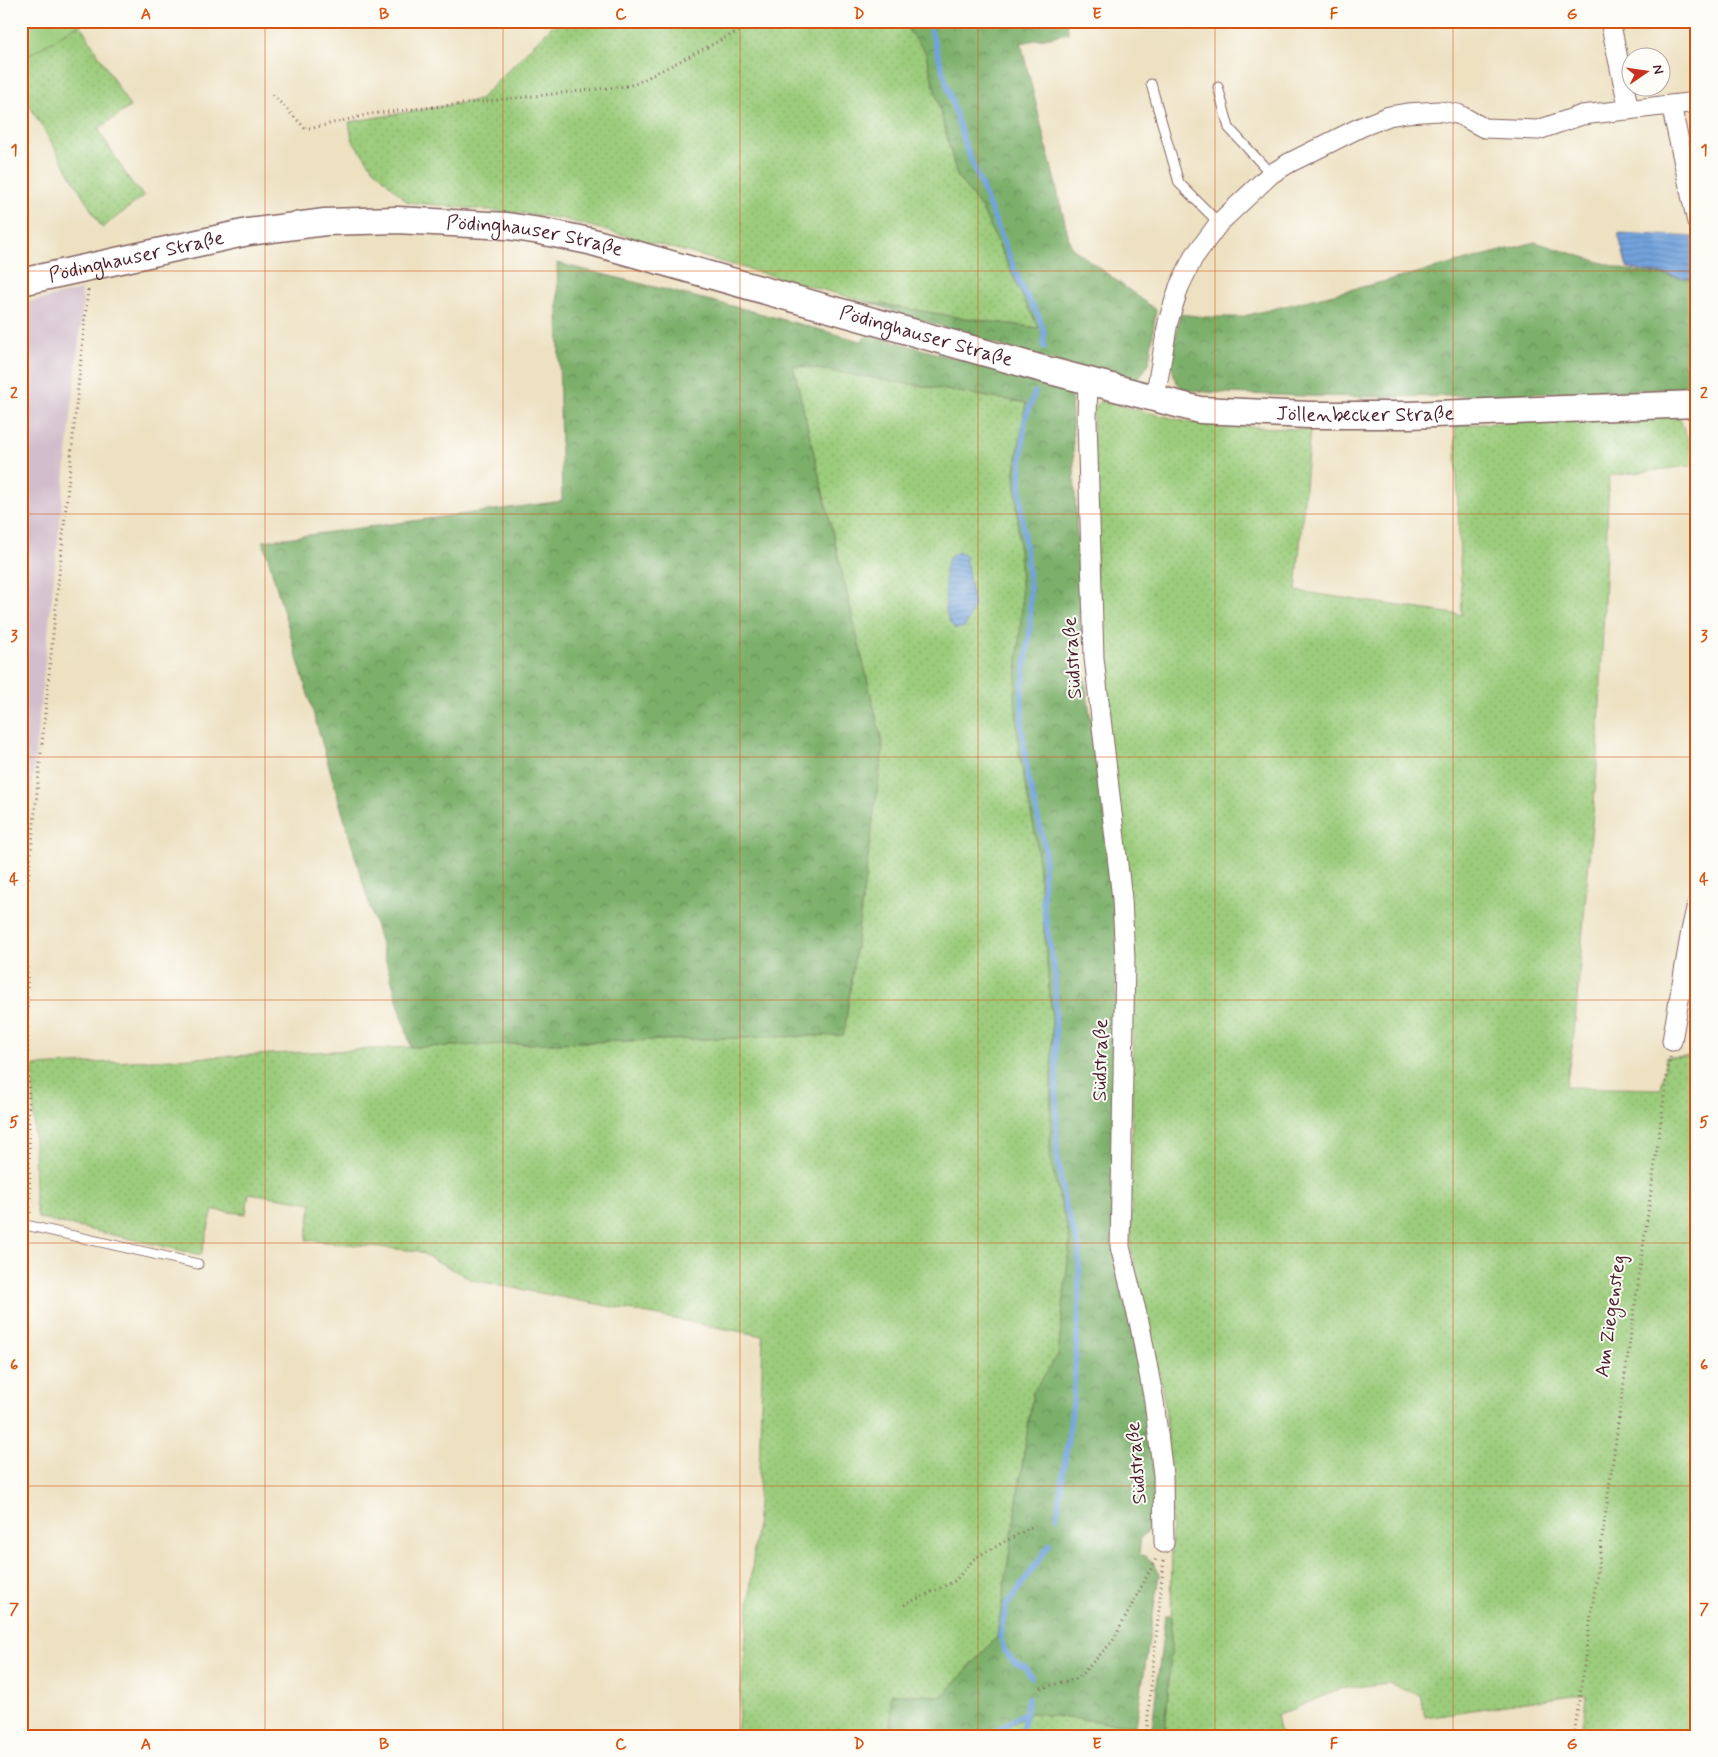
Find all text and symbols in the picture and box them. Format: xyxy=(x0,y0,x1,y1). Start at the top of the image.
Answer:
text: A xyxy=(141,4,151,25)
text: B xyxy=(379,4,389,25)
text: C xyxy=(615,4,627,25)
text: D xyxy=(853,4,865,25)
text: E xyxy=(1092,4,1102,25)
text: F xyxy=(1330,4,1339,25)
text: G xyxy=(1567,4,1578,25)
north arrow xyxy=(1620,48,1670,98)
text: N xyxy=(1648,63,1668,76)
text: 1 xyxy=(10,140,18,161)
text: 1 xyxy=(1700,140,1708,161)
street label: Pödinghauser Straße xyxy=(446,209,626,263)
street label: Pödinghauser Straße xyxy=(46,224,227,289)
street label: Pödinghauser Straße xyxy=(836,299,1016,373)
text: 2 xyxy=(10,383,18,404)
text: 2 xyxy=(1700,383,1708,404)
street label: Jöllenbecker Straße xyxy=(1276,400,1455,429)
street label: Südstraße xyxy=(1057,616,1089,700)
text: 3 xyxy=(10,626,18,647)
text: 3 xyxy=(1700,626,1708,647)
text: 4 xyxy=(9,869,19,890)
text: 4 xyxy=(1699,869,1709,890)
street label: Südstraße xyxy=(1087,1018,1115,1102)
text: 5 xyxy=(9,1112,19,1133)
text: 5 xyxy=(1699,1112,1709,1133)
street label: Am Ziegensteg xyxy=(1589,1253,1634,1379)
text: 6 xyxy=(10,1355,18,1376)
text: 6 xyxy=(1700,1355,1708,1376)
street label: Südstraße xyxy=(1120,1421,1154,1505)
text: 7 xyxy=(9,1599,19,1620)
text: 7 xyxy=(1699,1599,1709,1620)
text: A xyxy=(141,1734,151,1755)
text: B xyxy=(379,1734,389,1755)
text: C xyxy=(615,1734,627,1755)
text: D xyxy=(853,1734,865,1755)
text: E xyxy=(1092,1734,1102,1755)
text: F xyxy=(1330,1734,1339,1755)
text: G xyxy=(1567,1734,1578,1755)

